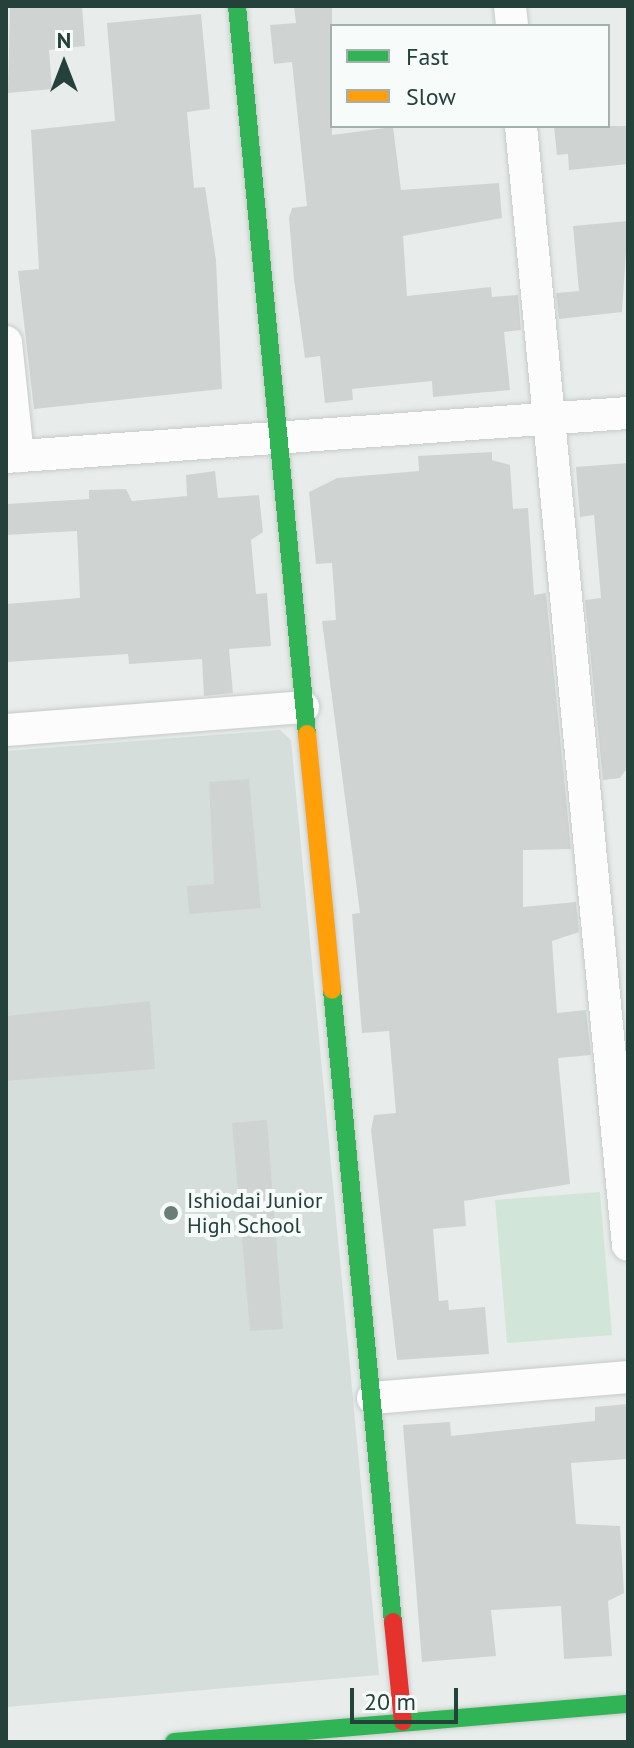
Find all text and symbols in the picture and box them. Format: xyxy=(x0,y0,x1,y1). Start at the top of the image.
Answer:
north arrow xyxy=(24,24,104,104)
legend xyxy=(330,24,610,128)
text: N xyxy=(57,26,71,54)
text: Fast xyxy=(406,41,449,72)
text: Slow xyxy=(406,81,456,112)
place label: Ishiodai Junior High School xyxy=(187,1187,322,1238)
marker: Ishiodai Junior High School xyxy=(162,1204,180,1222)
scale bar xyxy=(354,1672,462,1722)
text: 20 m xyxy=(364,1686,416,1717)

